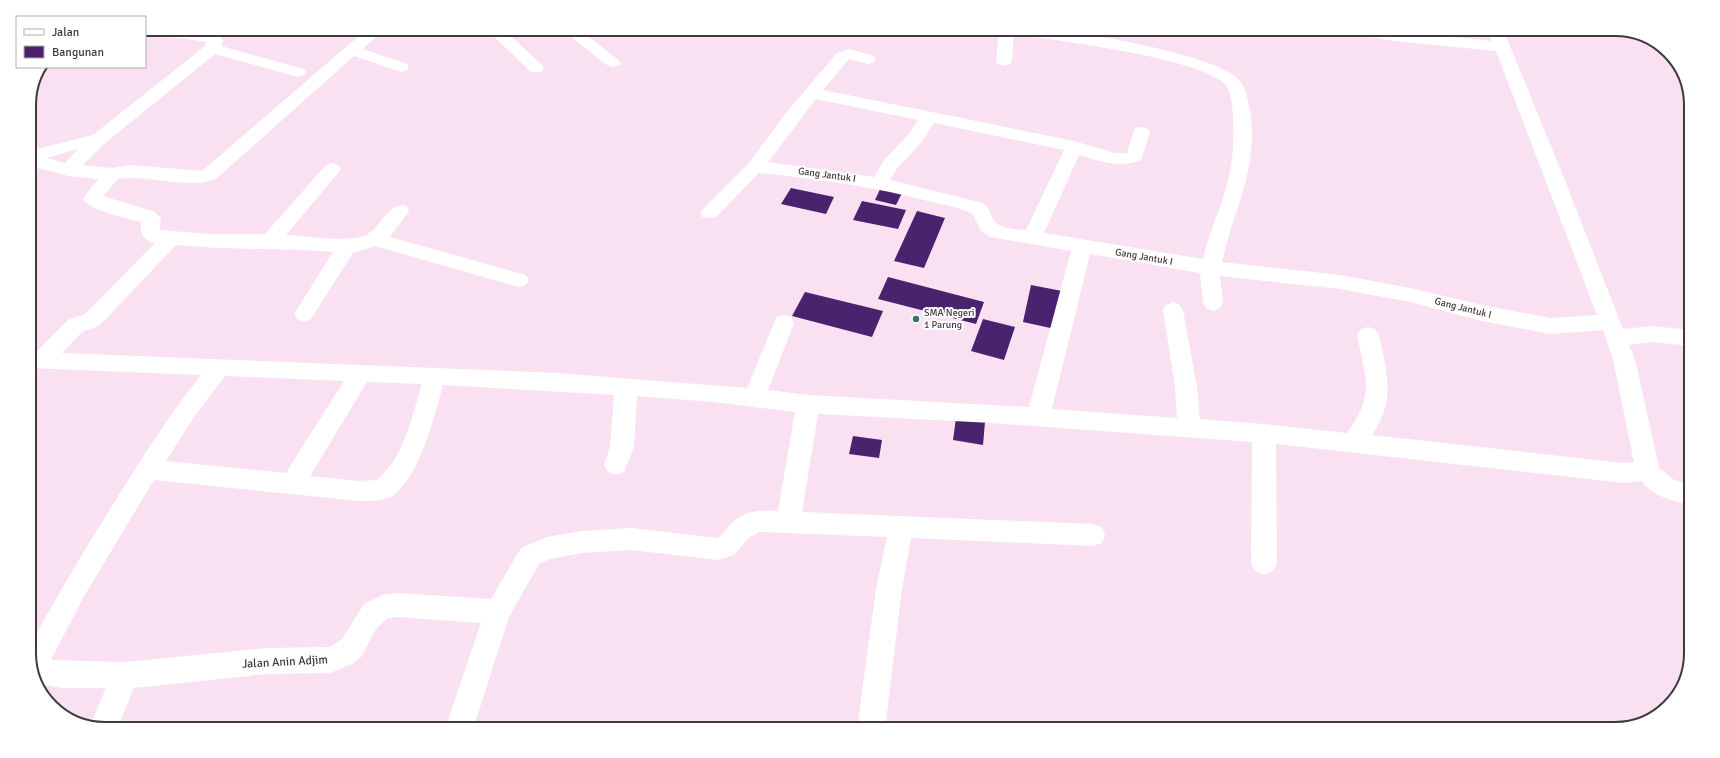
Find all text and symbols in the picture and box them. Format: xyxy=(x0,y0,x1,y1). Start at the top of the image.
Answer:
legend xyxy=(16,16,146,68)
text: Jalan xyxy=(52,25,79,40)
text: Bangunan xyxy=(52,45,104,60)
street label: Gang Jantuk I xyxy=(797,165,857,185)
street label: Gang Jantuk I xyxy=(1114,246,1174,268)
street label: Gang Jantuk I xyxy=(1433,295,1493,321)
place label: SMA Negeri 1 Parung xyxy=(924,307,974,331)
marker: SMA Negeri 1 Parung xyxy=(911,314,921,324)
street label: Jalan Anin Adjim xyxy=(242,652,328,672)

